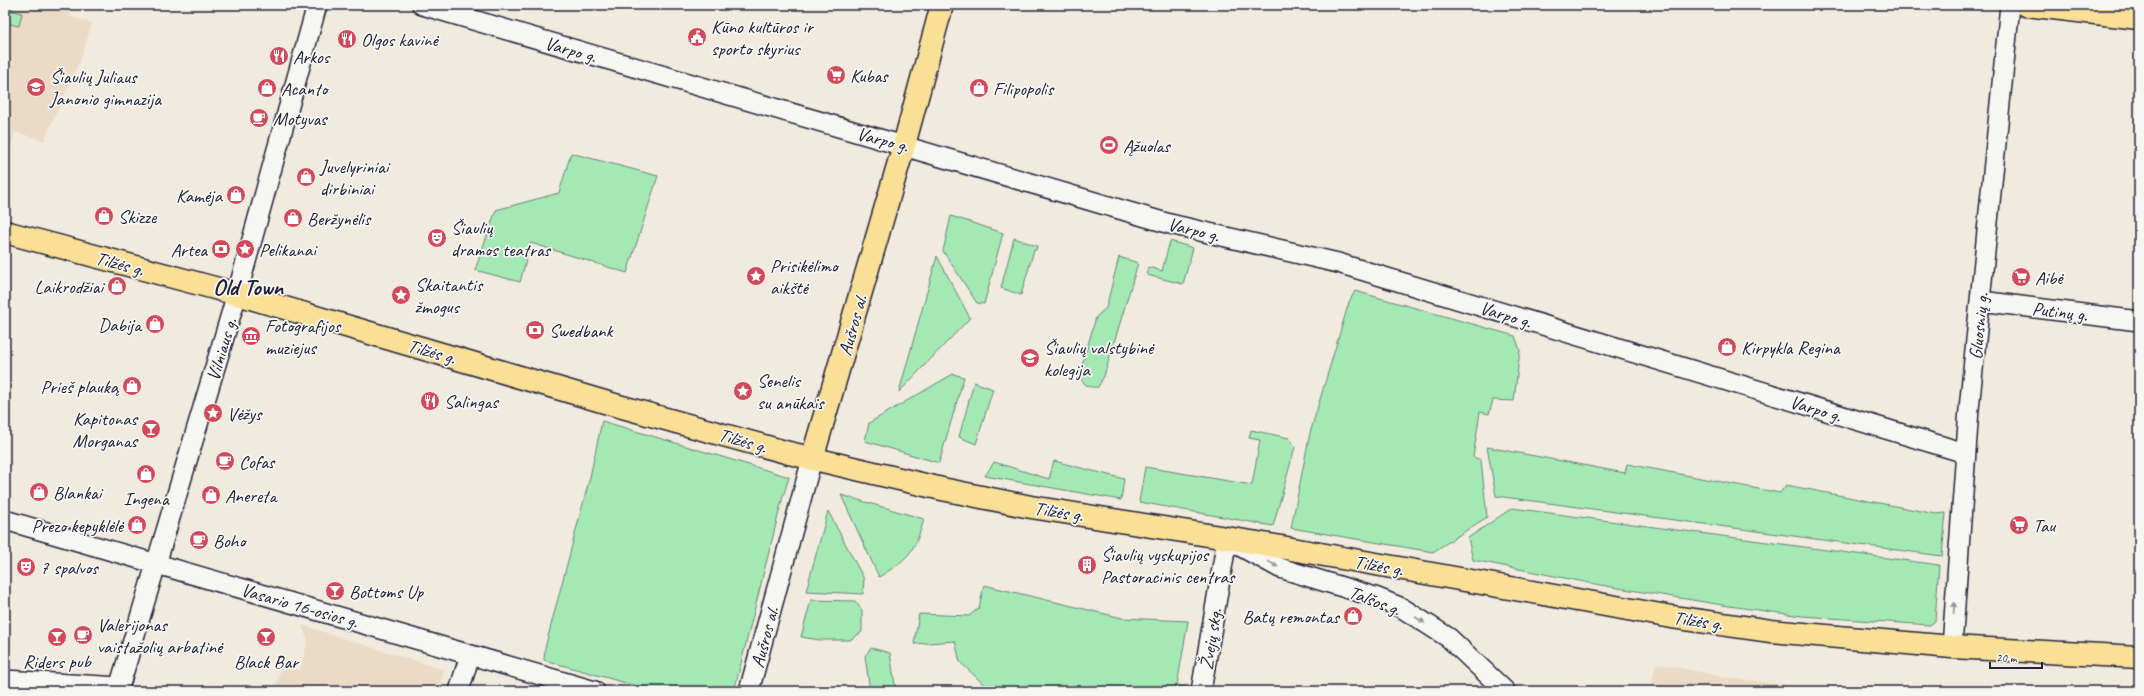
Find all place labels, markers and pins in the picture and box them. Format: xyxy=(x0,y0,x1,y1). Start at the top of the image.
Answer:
place label: Kūno kultūros ir sporto skyrius xyxy=(711,15,815,61)
public building icon: Kūno kultūros ir sporto skyrius xyxy=(686,26,708,48)
restaurant icon: Olgos kavinė xyxy=(336,28,358,50)
place label: Olgos kavinė xyxy=(361,28,439,52)
restaurant icon: Arkos xyxy=(268,45,290,67)
place label: Arkos xyxy=(293,45,331,69)
supermarket icon: Kubas xyxy=(825,64,847,86)
place label: Kubas xyxy=(850,64,889,88)
place label: Šiaulių Juliaus Janonio gimnazija xyxy=(49,65,162,111)
school or university icon: Šiaulių Juliaus Janonio gimnazija xyxy=(25,76,47,98)
shop icon: Acanto xyxy=(256,77,278,99)
place label: Acanto xyxy=(281,77,329,101)
shop icon: Filipopolis xyxy=(968,77,990,99)
place label: Filipopolis xyxy=(993,77,1055,101)
cafe icon: Motyvas xyxy=(248,107,270,129)
place label: Motyvas xyxy=(273,107,329,131)
sports icon: Ąžuolas xyxy=(1098,134,1120,156)
place label: Ąžuolas xyxy=(1123,134,1171,158)
place label: Juvelyriniai dirbiniai xyxy=(319,155,391,201)
shop icon: Juvelyriniai dirbiniai xyxy=(295,166,317,188)
place label: Kamėja xyxy=(176,184,224,208)
shop icon: Kamėja xyxy=(225,184,247,206)
shop icon: Skizze xyxy=(93,205,115,227)
place label: Skizze xyxy=(118,205,158,229)
shop icon: Beržynėlis xyxy=(282,207,304,229)
place label: Beržynėlis xyxy=(307,207,372,231)
place label: Šiaulių dramos teatras xyxy=(451,216,552,262)
theatre icon: Šiaulių dramos teatras xyxy=(426,227,448,249)
place label: Artea xyxy=(171,238,208,262)
bank icon: Artea xyxy=(210,238,232,260)
place icon: Pelikanai xyxy=(234,238,256,260)
place label: Pelikanai xyxy=(259,238,318,262)
place label: Prisikėlimo aikštė xyxy=(770,254,840,300)
place icon: Prisikėlimo aikštė xyxy=(745,265,767,287)
supermarket icon: Aibė xyxy=(2010,266,2032,288)
place label: Aibė xyxy=(2035,266,2064,290)
place label: Skaitantis žmogus xyxy=(415,273,484,319)
place label: Laikrodžiai xyxy=(34,275,105,299)
shop icon: Laikrodžiai xyxy=(106,275,128,297)
place icon: Skaitantis žmogus xyxy=(390,284,412,306)
place label: Dabija xyxy=(98,313,143,337)
shop icon: Dabija xyxy=(144,313,166,335)
place label: Fotografijos muziejus xyxy=(265,314,342,360)
bank icon: Swedbank xyxy=(524,319,546,341)
place label: Swedbank xyxy=(549,319,614,343)
museum icon: Fotografijos muziejus xyxy=(240,325,262,347)
place label: Šiaulių valstybinė kolegija xyxy=(1044,336,1155,382)
shop icon: Kirpykla Regina xyxy=(1716,336,1738,358)
place label: Kirpykla Regina xyxy=(1741,336,1841,360)
school or university icon: Šiaulių valstybinė kolegija xyxy=(1019,347,1041,369)
place label: Senelis su anūkais xyxy=(757,369,825,415)
place label: Prieš plauką xyxy=(40,375,120,399)
shop icon: Prieš plauką xyxy=(121,375,143,397)
place icon: Senelis su anūkais xyxy=(732,380,754,402)
restaurant icon: Salingas xyxy=(419,390,441,412)
place label: Salingas xyxy=(444,390,500,414)
place icon: Vėžys xyxy=(202,402,224,424)
place label: Vėžys xyxy=(227,402,263,426)
place label: Kapitonas Morganas xyxy=(73,407,140,453)
bar icon: Kapitonas Morganas xyxy=(140,418,162,440)
cafe icon: Cofas xyxy=(214,450,236,472)
place label: Cofas xyxy=(239,450,276,474)
shop icon: Ingena xyxy=(135,463,157,485)
shop icon: Blankai xyxy=(28,481,50,503)
place label: Blankai xyxy=(53,481,104,505)
shop icon: Anereta xyxy=(200,484,222,506)
place label: Anereta xyxy=(225,484,278,508)
place label: Ingena xyxy=(123,487,170,511)
place label: Prezo kepyklėlė xyxy=(31,514,125,538)
shop icon: Prezo kepyklėlė xyxy=(126,514,148,536)
supermarket icon: Tau xyxy=(2008,514,2030,536)
place label: Tau xyxy=(2033,514,2057,538)
cafe icon: Boho xyxy=(188,529,210,551)
place label: Boho xyxy=(213,529,247,553)
place label: Šiaulių vyskupijos Pastoracinis centras xyxy=(1101,543,1236,589)
building icon: Šiaulių vyskupijos Pastoracinis centras xyxy=(1076,554,1098,576)
theatre icon: 7 spalvos xyxy=(15,556,37,578)
place label: 7 spalvos xyxy=(40,556,99,580)
bar icon: Bottoms Up xyxy=(324,580,346,602)
place label: Bottoms Up xyxy=(349,580,425,604)
place label: Batų remontas xyxy=(1242,605,1341,629)
shop icon: Batų remontas xyxy=(1342,605,1364,627)
place label: Valerijonas vaistažolių arbatinė xyxy=(97,613,224,659)
cafe icon: Valerijonas vaistažolių arbatinė xyxy=(72,624,94,646)
bar icon: Riders pub xyxy=(46,626,68,648)
bar icon: Black Bar xyxy=(255,626,277,648)
place label: Riders pub xyxy=(23,650,93,674)
place label: Black Bar xyxy=(234,650,300,674)

